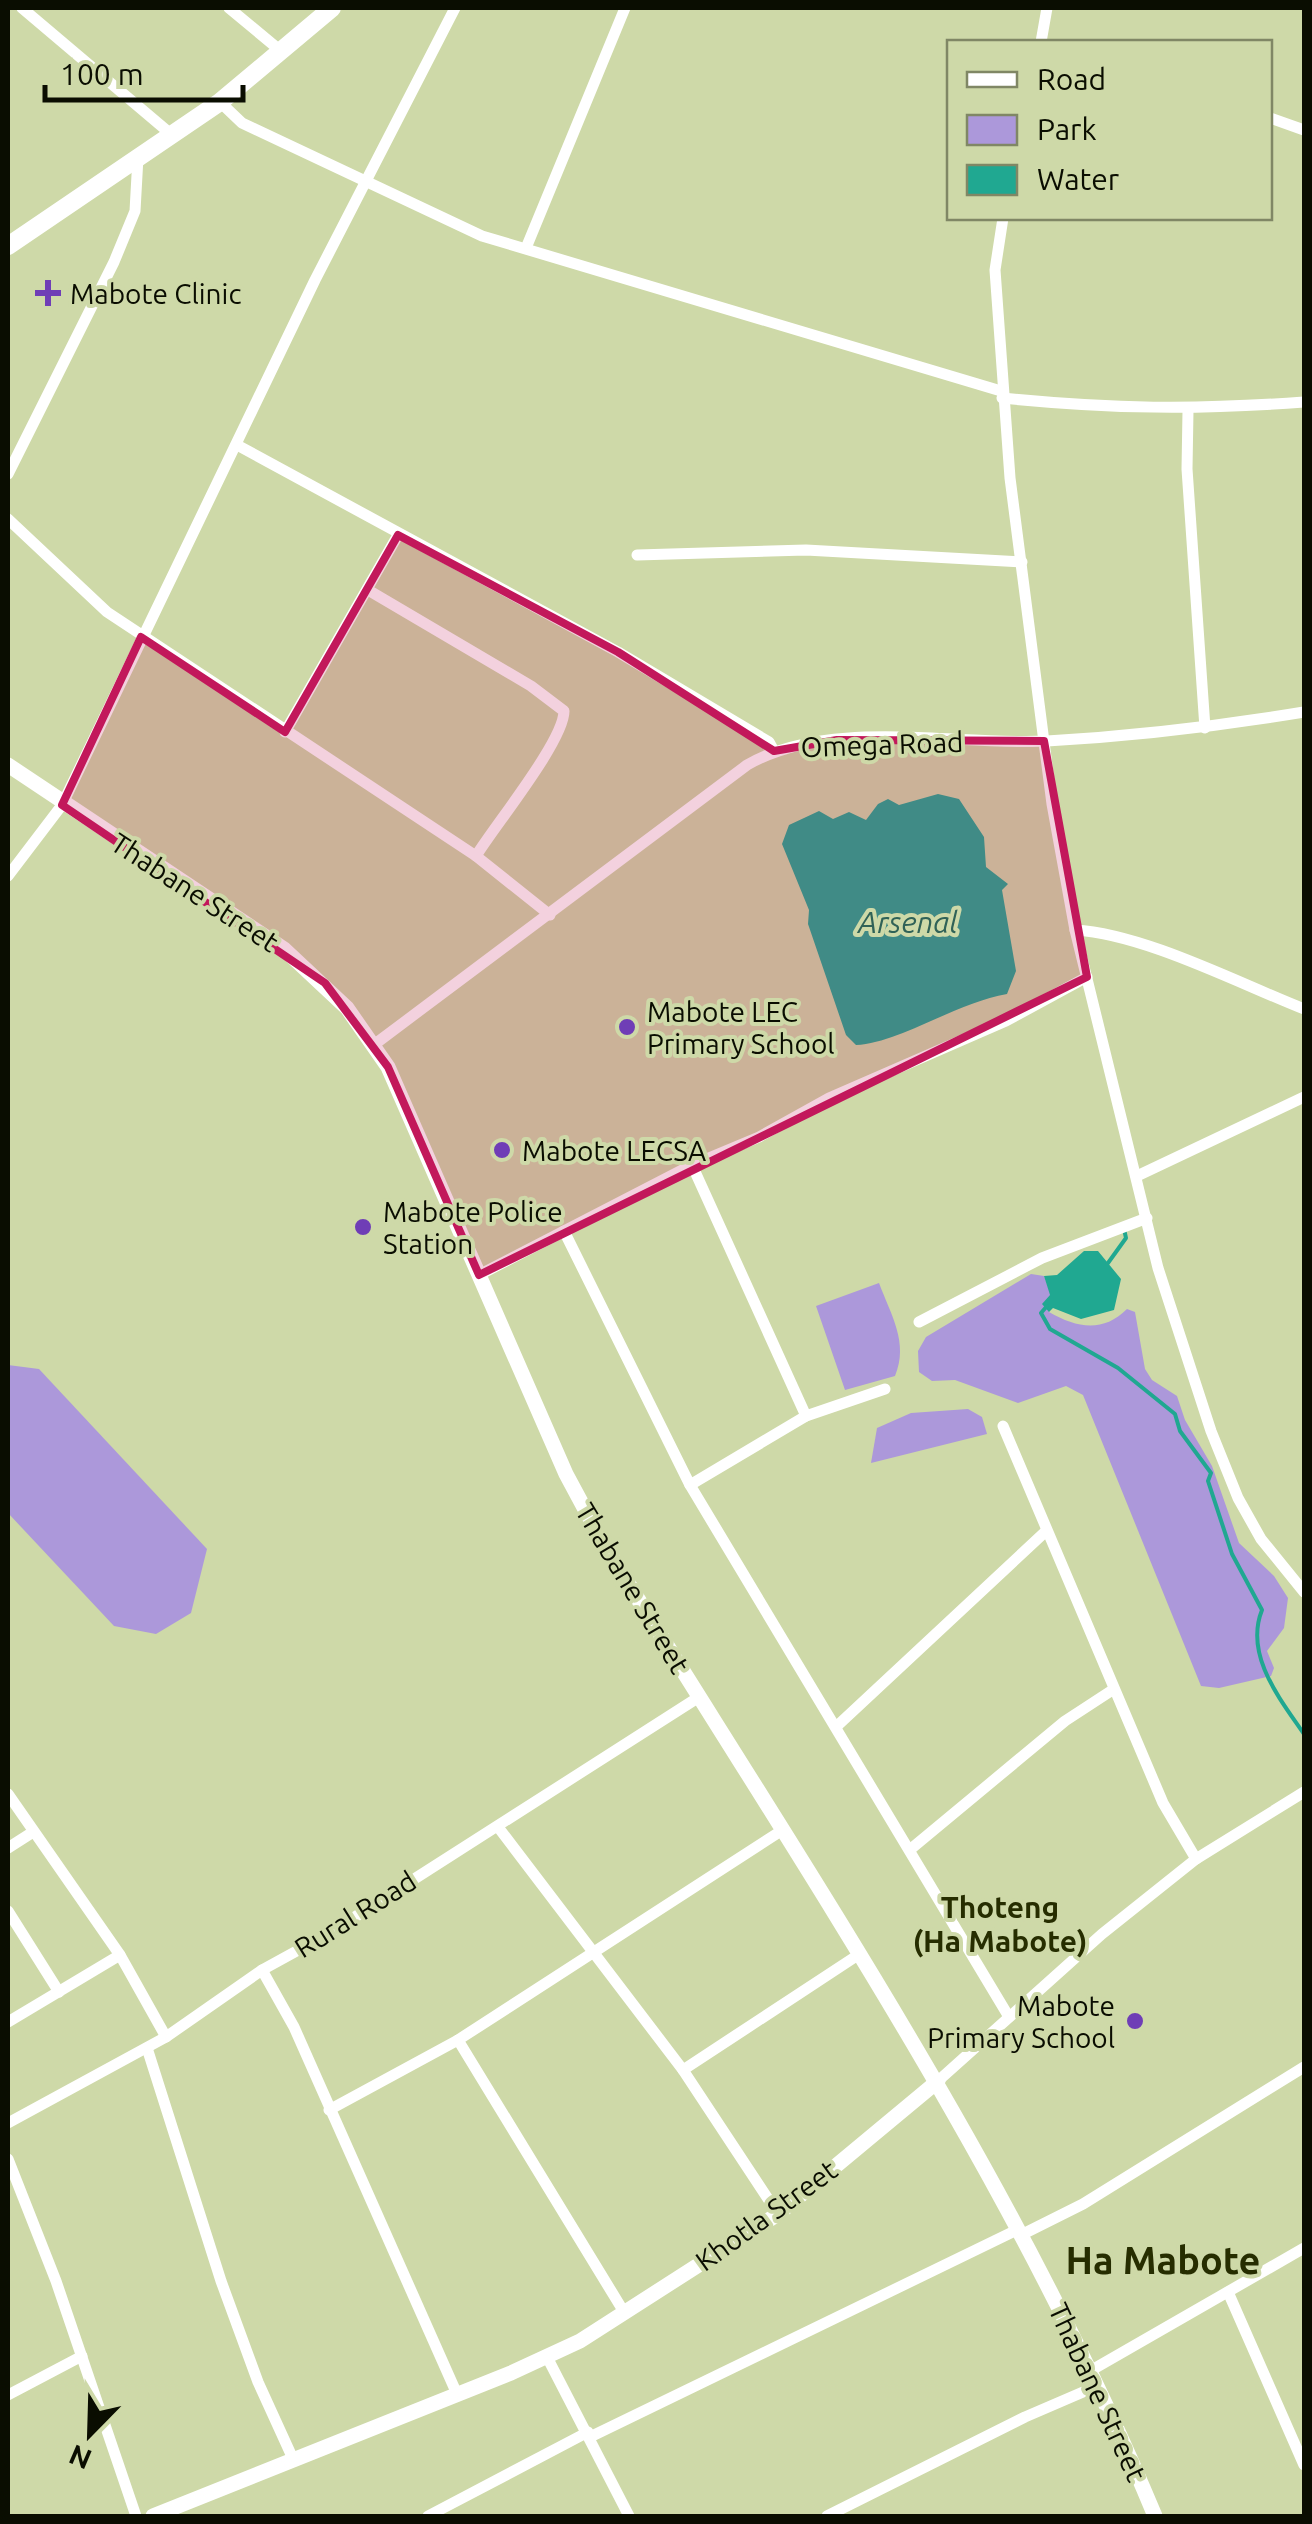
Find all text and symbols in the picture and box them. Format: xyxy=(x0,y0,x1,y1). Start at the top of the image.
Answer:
scale bar xyxy=(45,40,242,102)
legend xyxy=(947,40,1272,220)
text: 100 m xyxy=(60,57,144,91)
text: Road xyxy=(1037,62,1106,96)
text: Park xyxy=(1037,112,1097,146)
text: Water xyxy=(1037,162,1120,196)
place label: Mabote Clinic xyxy=(70,278,241,309)
marker: Mabote Clinic xyxy=(35,280,61,306)
street label: Omega Road xyxy=(800,726,964,762)
street label: Thabane Street xyxy=(106,827,284,957)
water label: Arsenal xyxy=(856,905,958,939)
place label: Mabote LEC Primary School xyxy=(647,996,835,1059)
marker: Mabote LEC Primary School xyxy=(616,1016,638,1038)
place label: Mabote LECSA xyxy=(522,1135,706,1166)
marker: Mabote LECSA xyxy=(491,1139,513,1161)
place label: Mabote Police Station xyxy=(383,1196,563,1259)
marker: Mabote Police Station xyxy=(352,1216,374,1238)
street label: Thabane Street xyxy=(570,1497,696,1679)
street label: Rural Road xyxy=(289,1865,421,1963)
district label: Thoteng (Ha Mabote) xyxy=(913,1890,1087,1958)
place label: Mabote Primary School xyxy=(927,1990,1115,2053)
marker: Mabote Primary School xyxy=(1124,2010,1146,2032)
street label: Khotla Street xyxy=(689,2153,843,2277)
district label: Ha Mabote xyxy=(1066,2239,1260,2281)
street label: Thabane Street xyxy=(1043,2298,1153,2486)
north arrow xyxy=(40,2384,140,2484)
text: N xyxy=(64,2439,96,2476)

